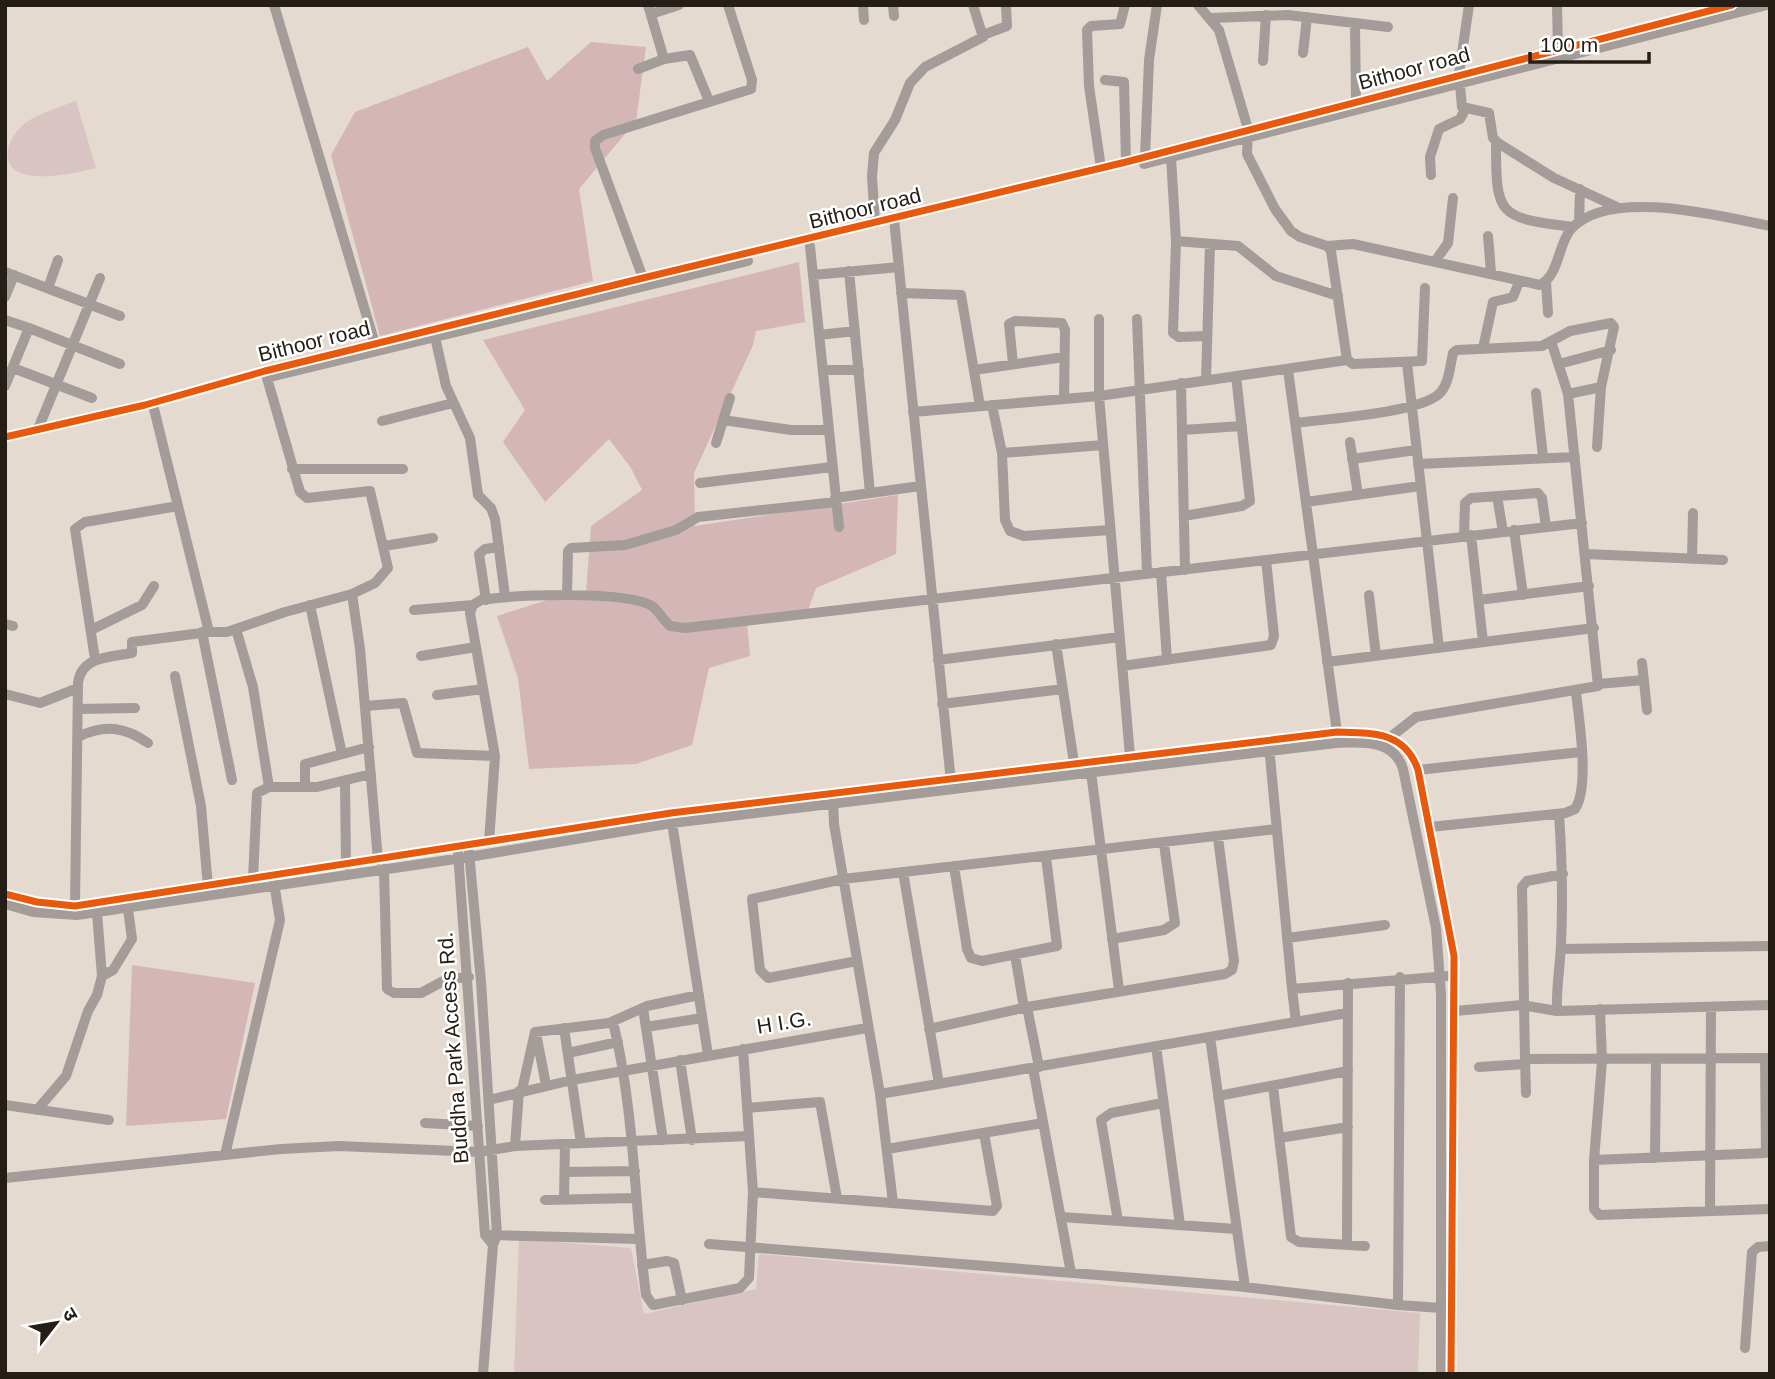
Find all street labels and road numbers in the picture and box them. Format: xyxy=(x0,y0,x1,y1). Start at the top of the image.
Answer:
street label: Bithoor road xyxy=(1356,42,1472,94)
street label: Bithoor road xyxy=(807,183,923,233)
street label: Bithoor road xyxy=(256,316,372,366)
street label: Buddha Park Access Rd. xyxy=(433,931,473,1165)
street label: H I.G. xyxy=(755,1006,813,1038)

